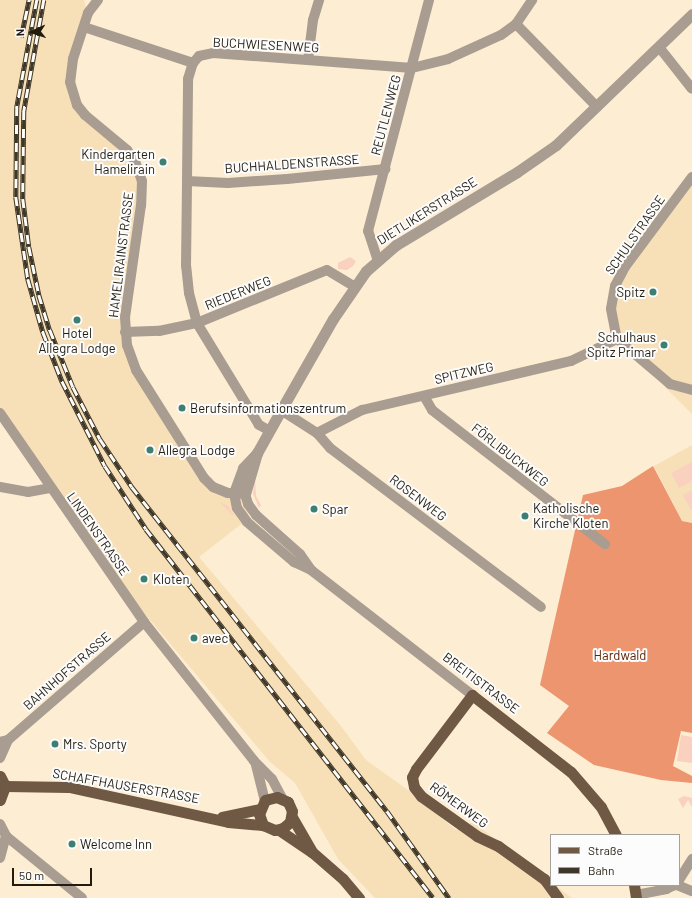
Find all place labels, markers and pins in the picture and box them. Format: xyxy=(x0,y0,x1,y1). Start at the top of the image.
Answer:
place label: Kindergarten Hamelirain xyxy=(81,147,155,178)
marker: Kindergarten Hamelirain xyxy=(158,157,168,167)
place label: Spitz xyxy=(616,284,645,300)
marker: Spitz xyxy=(648,287,658,297)
marker: Hotel Allegra Lodge xyxy=(72,315,82,325)
place label: Hotel Allegra Lodge xyxy=(38,326,116,357)
place label: Schulhaus Spitz Primar xyxy=(587,330,656,361)
marker: Schulhaus Spitz Primar xyxy=(659,340,669,350)
place label: Berufsinformationszentrum xyxy=(190,400,346,416)
marker: Berufsinformationszentrum xyxy=(177,403,187,413)
place label: Allegra Lodge xyxy=(158,442,235,458)
marker: Allegra Lodge xyxy=(145,445,155,455)
place label: Spar xyxy=(322,501,348,517)
place label: Katholische Kirche Kloten xyxy=(533,501,609,532)
marker: Spar xyxy=(309,504,319,514)
marker: Katholische Kirche Kloten xyxy=(520,511,530,521)
place label: Kloten xyxy=(153,571,189,587)
marker: Kloten xyxy=(138,573,150,585)
place label: avec xyxy=(202,630,228,646)
marker: avec xyxy=(189,633,199,643)
place label: Mrs. Sporty xyxy=(63,736,127,752)
marker: Mrs. Sporty xyxy=(50,739,60,749)
place label: Welcome Inn xyxy=(80,836,152,852)
marker: Welcome Inn xyxy=(67,839,77,849)

